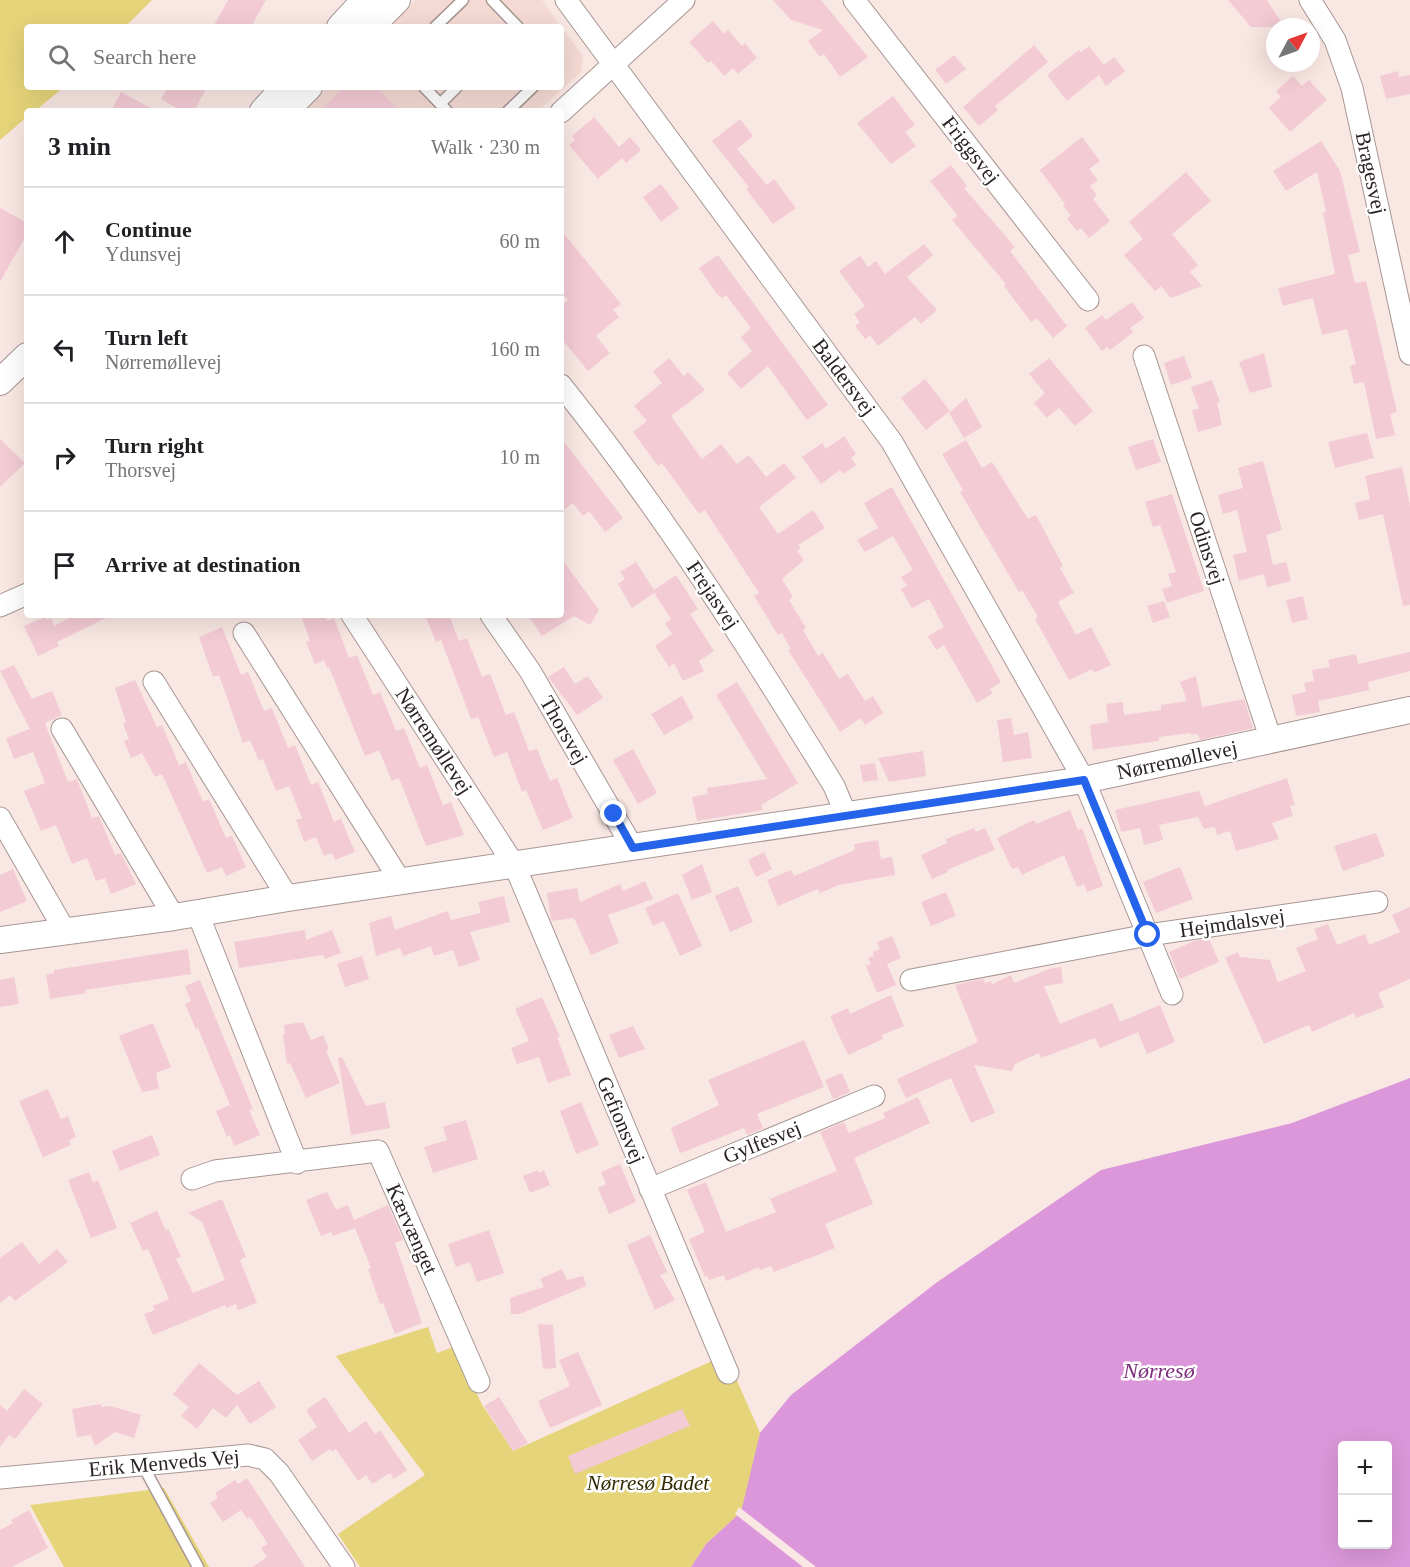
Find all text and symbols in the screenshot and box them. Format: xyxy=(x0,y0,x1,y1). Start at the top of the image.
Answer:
north arrow xyxy=(1266,18,1320,72)
search box xyxy=(24,24,564,90)
icon: search xyxy=(45,41,78,74)
text: Search here xyxy=(93,44,196,69)
street label: Friggsvej xyxy=(937,111,1005,189)
street label: Bragesvej xyxy=(1351,129,1391,217)
text: 3 min xyxy=(48,132,111,161)
text: Walk · 230 m xyxy=(431,136,540,158)
text: Continue xyxy=(105,217,192,242)
icon: ahead xyxy=(48,225,81,258)
text: 60 m xyxy=(499,230,540,252)
text: Ydunsvej xyxy=(105,243,182,265)
text: Turn left xyxy=(105,325,188,350)
icon: left xyxy=(48,333,81,366)
street label: Baldersvej xyxy=(807,334,881,420)
text: 160 m xyxy=(489,338,540,360)
text: Nørremøllevej xyxy=(105,351,222,373)
text: Turn right xyxy=(105,433,204,458)
icon: right xyxy=(48,441,81,474)
text: 10 m xyxy=(499,446,540,468)
text: Thorsvej xyxy=(105,459,176,481)
street label: Odinsvej xyxy=(1184,508,1230,588)
icon: arrive xyxy=(48,549,81,582)
text: Arrive at destination xyxy=(105,552,301,577)
street label: Frejasvej xyxy=(682,556,744,634)
street label: Nørremøllevej xyxy=(391,683,477,799)
street label: Thorsvej xyxy=(535,692,593,768)
street label: Nørremøllevej xyxy=(1115,736,1239,784)
route end xyxy=(600,800,626,826)
street label: Hejmdalsvej xyxy=(1178,904,1286,942)
route start xyxy=(1134,921,1160,947)
street label: Gefionsvej xyxy=(592,1073,650,1167)
street label: Gylfesvej xyxy=(720,1116,804,1168)
street label: Kærvænget xyxy=(381,1180,443,1278)
water label: Nørresø xyxy=(1122,1358,1196,1383)
map controls xyxy=(1338,1441,1392,1549)
button: + xyxy=(1338,1441,1392,1495)
street label: Erik Menveds Vej xyxy=(88,1444,240,1482)
park label: Nørresø Badet xyxy=(586,1471,710,1495)
button: − xyxy=(1338,1495,1392,1549)

